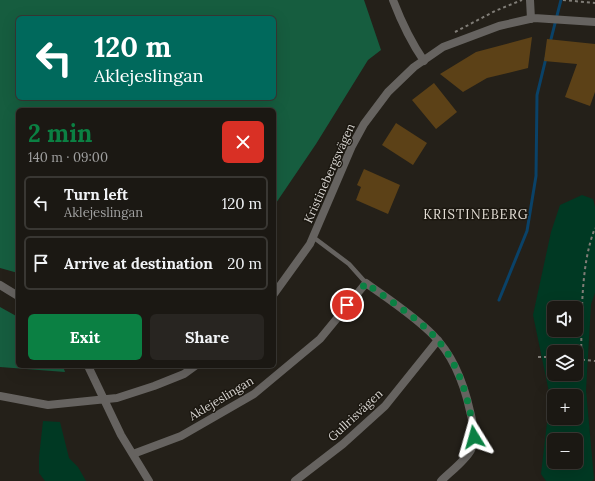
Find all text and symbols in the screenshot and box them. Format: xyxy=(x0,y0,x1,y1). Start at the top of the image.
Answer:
text: 120 m xyxy=(94,29,171,65)
icon: left xyxy=(28,32,80,84)
text: Aklejeslingan xyxy=(94,64,203,87)
text: 2 min xyxy=(28,118,92,149)
button: close xyxy=(222,121,264,163)
street label: Kristinebergsvägen xyxy=(300,121,358,225)
text: 140 m · 09:00 xyxy=(28,149,108,166)
text: Turn left xyxy=(64,185,128,204)
icon: left xyxy=(30,192,52,214)
text: 120 m xyxy=(222,194,262,213)
text: Aklejeslingan xyxy=(64,204,143,221)
district label: KRISTINEBERG xyxy=(423,206,529,223)
icon: arrive xyxy=(30,252,52,274)
text: Arrive at destination xyxy=(64,254,213,273)
text: 20 m xyxy=(227,254,262,273)
pin xyxy=(330,288,364,322)
icon: arrive xyxy=(336,294,358,316)
map controls xyxy=(547,301,583,469)
button: sound xyxy=(547,301,583,337)
button: Exit xyxy=(28,314,142,360)
button: Share xyxy=(150,314,264,360)
button: layers xyxy=(547,345,583,381)
street label: Aklejeslingan xyxy=(185,373,256,424)
street label: Gullrisvägen xyxy=(324,386,386,444)
button: + xyxy=(547,389,583,425)
position arrow xyxy=(453,416,495,458)
button: − xyxy=(547,433,583,469)

